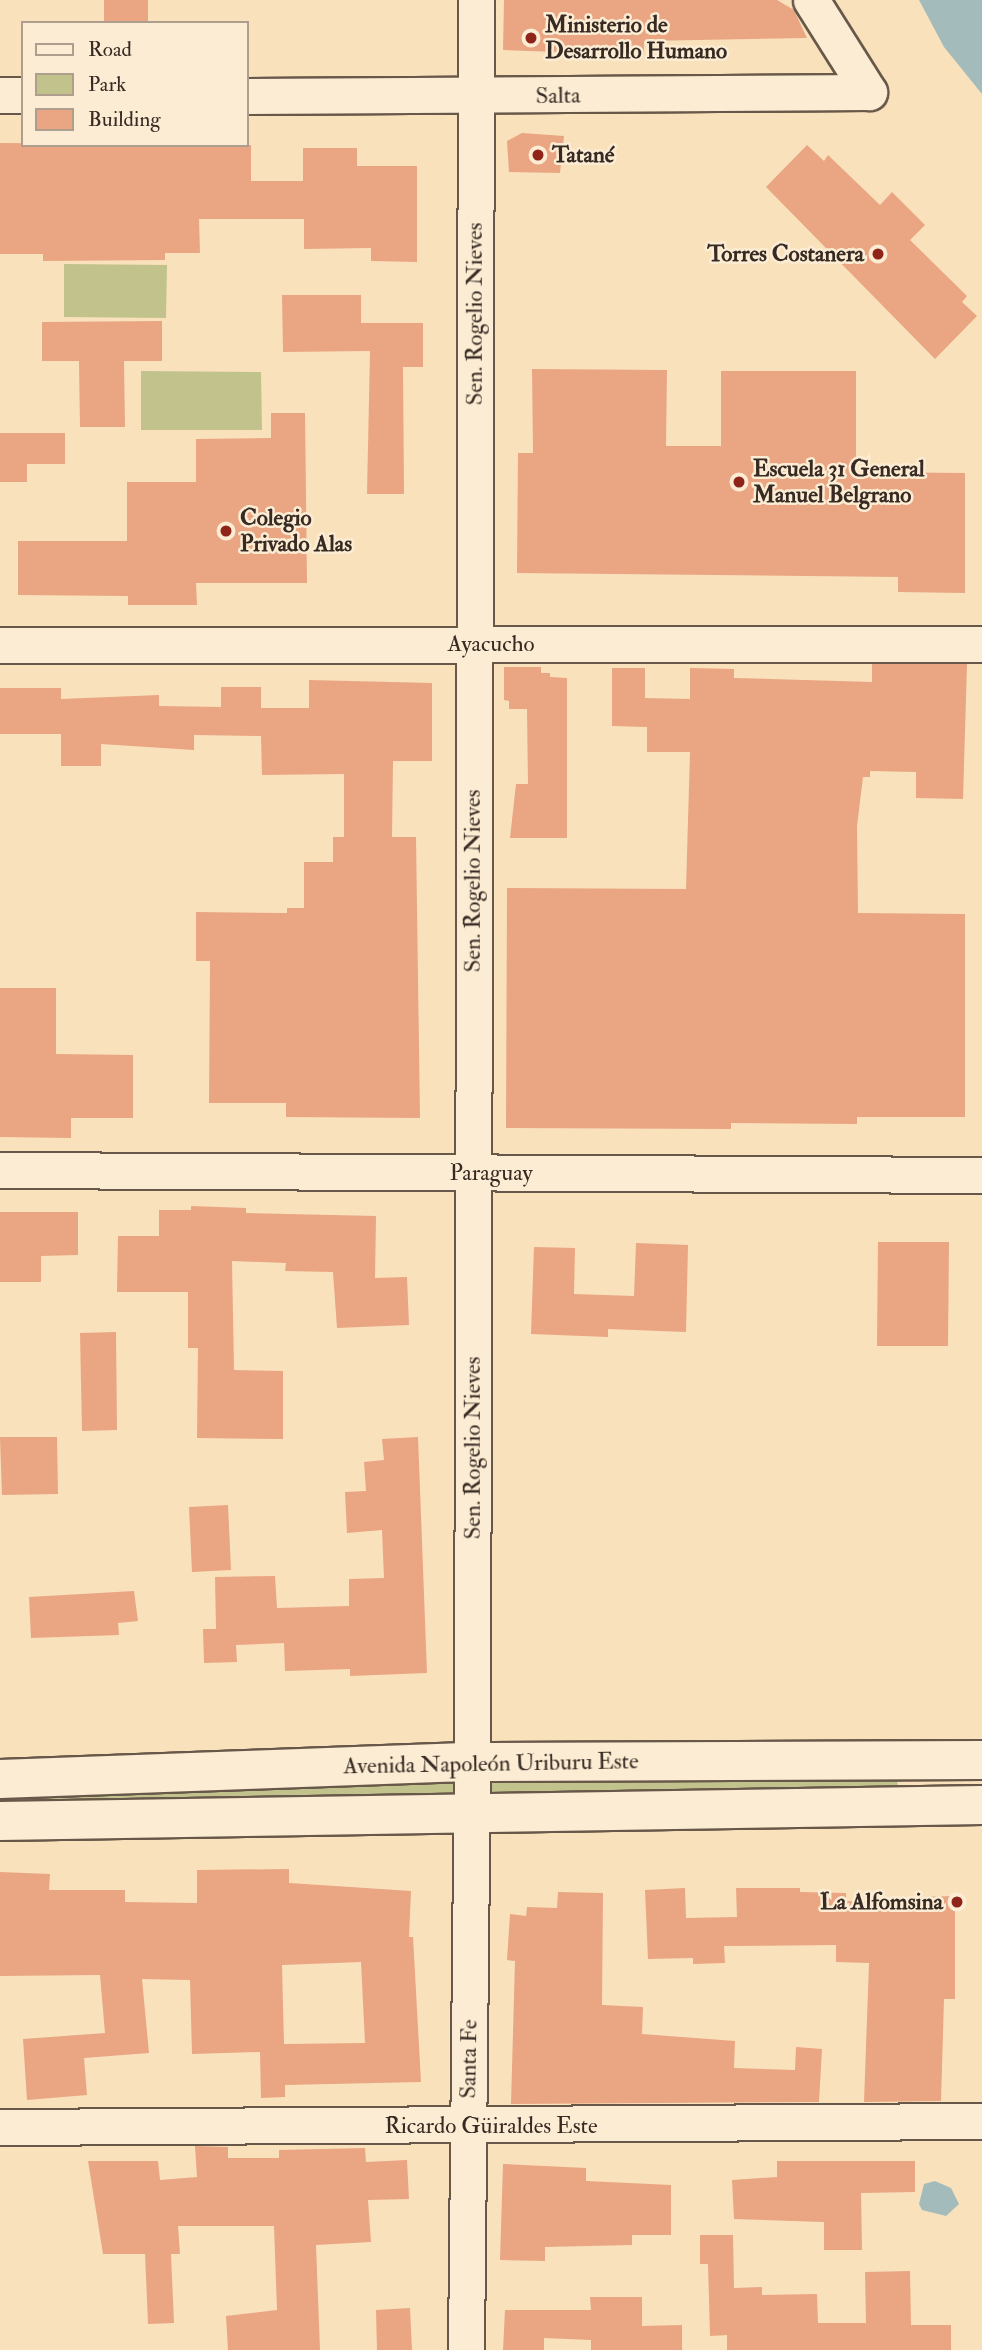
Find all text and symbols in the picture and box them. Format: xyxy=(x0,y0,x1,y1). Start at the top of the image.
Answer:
place label: Ministerio de Desarrollo Humano xyxy=(545,11,727,65)
legend xyxy=(21,21,248,147)
marker: Ministerio de Desarrollo Humano xyxy=(523,30,539,46)
text: Road xyxy=(88,36,132,63)
text: Park xyxy=(88,71,126,98)
street label: Salta xyxy=(535,82,581,110)
text: Building xyxy=(88,106,161,133)
place label: Tatané xyxy=(552,141,614,169)
marker: Tatané xyxy=(530,147,546,163)
street label: Sen. Rogelio Nieves xyxy=(461,223,489,405)
place label: Torres Costanera xyxy=(707,240,864,268)
marker: Torres Costanera xyxy=(870,246,886,262)
place label: Escuela 31 General Manuel Belgrano xyxy=(753,455,925,509)
marker: Escuela 31 General Manuel Belgrano xyxy=(731,474,747,490)
place label: Colegio Privado Alas xyxy=(240,504,352,558)
marker: Colegio Privado Alas xyxy=(218,523,234,539)
street label: Ayacucho xyxy=(447,630,535,658)
street label: Sen. Rogelio Nieves xyxy=(459,790,487,972)
street label: Paraguay xyxy=(449,1159,533,1187)
street label: Sen. Rogelio Nieves xyxy=(459,1357,487,1539)
street label: Avenida Napoleón Uriburu Este xyxy=(343,1748,639,1780)
place label: La Alfomsina xyxy=(820,1888,943,1916)
marker: La Alfomsina xyxy=(949,1894,965,1910)
street label: Santa Fe xyxy=(455,2019,483,2099)
street label: Ricardo Güiraldes Este xyxy=(384,2112,598,2140)

